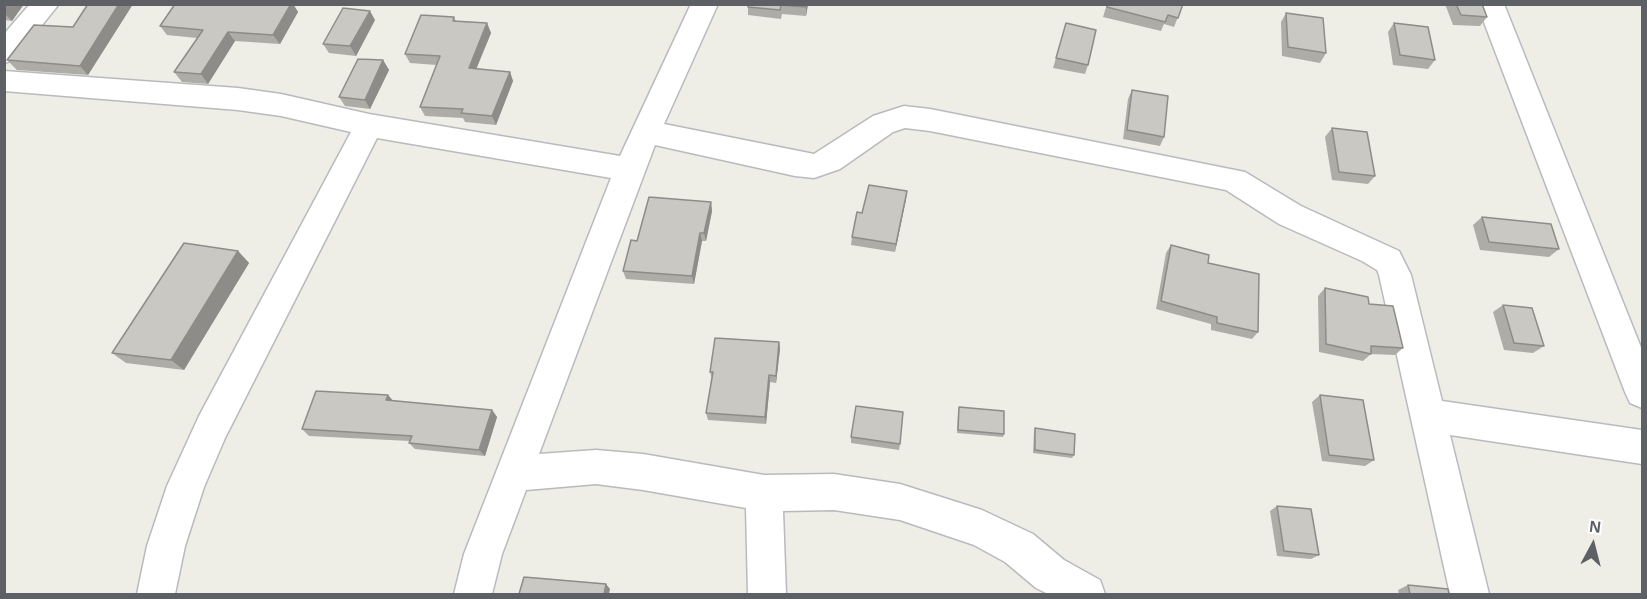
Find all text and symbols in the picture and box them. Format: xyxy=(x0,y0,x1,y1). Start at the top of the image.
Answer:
north arrow xyxy=(1563,515,1623,575)
text: N xyxy=(1588,517,1602,536)

